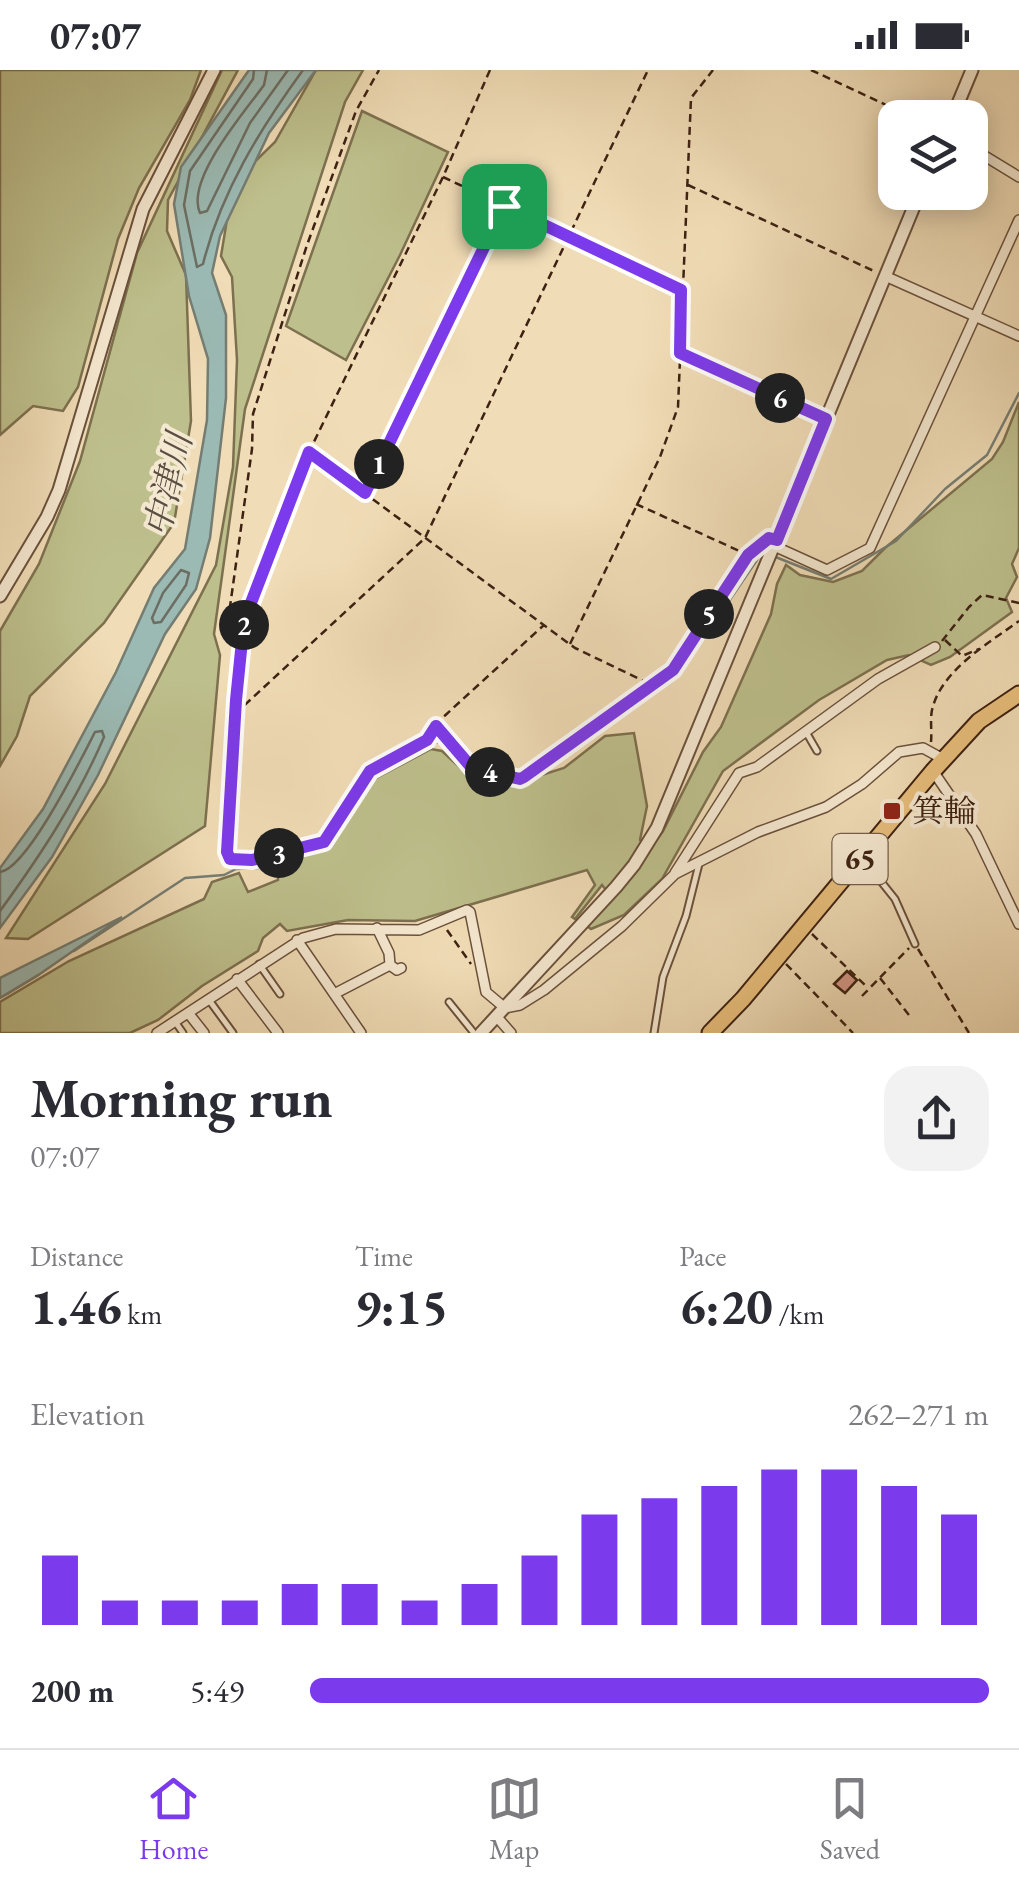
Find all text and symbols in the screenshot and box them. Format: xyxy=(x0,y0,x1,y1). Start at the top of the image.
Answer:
text: 07:07 xyxy=(50,11,141,60)
map controls xyxy=(878,100,988,210)
button: layers xyxy=(878,100,988,210)
pin xyxy=(462,164,547,249)
icon: arrive xyxy=(477,179,532,234)
pin: 6 xyxy=(755,373,805,423)
text: 6 xyxy=(773,380,787,416)
water label: 中津川 xyxy=(134,425,202,541)
pin: 1 xyxy=(354,439,404,489)
text: 1 xyxy=(372,446,386,482)
pin: 5 xyxy=(684,589,734,639)
text: 5 xyxy=(702,596,716,632)
pin: 2 xyxy=(219,600,269,650)
text: 2 xyxy=(237,607,251,643)
pin: 4 xyxy=(465,747,515,797)
text: 4 xyxy=(483,754,497,790)
place label: 箕輪 xyxy=(912,790,976,832)
marker: 箕輪 xyxy=(881,800,903,822)
pin: 3 xyxy=(254,828,304,878)
road number: 65 xyxy=(832,834,888,884)
text: 3 xyxy=(272,835,286,871)
text: Morning run xyxy=(30,1062,333,1133)
button: share xyxy=(884,1066,989,1171)
text: 07:07 xyxy=(30,1135,99,1177)
text: Distance xyxy=(30,1238,124,1274)
text: Time xyxy=(355,1238,413,1274)
text: Pace xyxy=(679,1238,726,1274)
text: 1.46 xyxy=(30,1274,122,1339)
text: 9:15 xyxy=(355,1274,448,1339)
text: 6:20 xyxy=(679,1274,773,1339)
text: km xyxy=(122,1296,162,1332)
text: /km xyxy=(773,1296,824,1332)
text: Elevation xyxy=(30,1393,145,1435)
text: 262–271 m xyxy=(848,1393,989,1435)
text: 200 m xyxy=(30,1670,114,1712)
text: 5:49 xyxy=(190,1670,244,1712)
tab: Home xyxy=(139,1771,208,1867)
tab: Map xyxy=(487,1771,542,1867)
tab: Saved xyxy=(820,1771,880,1867)

